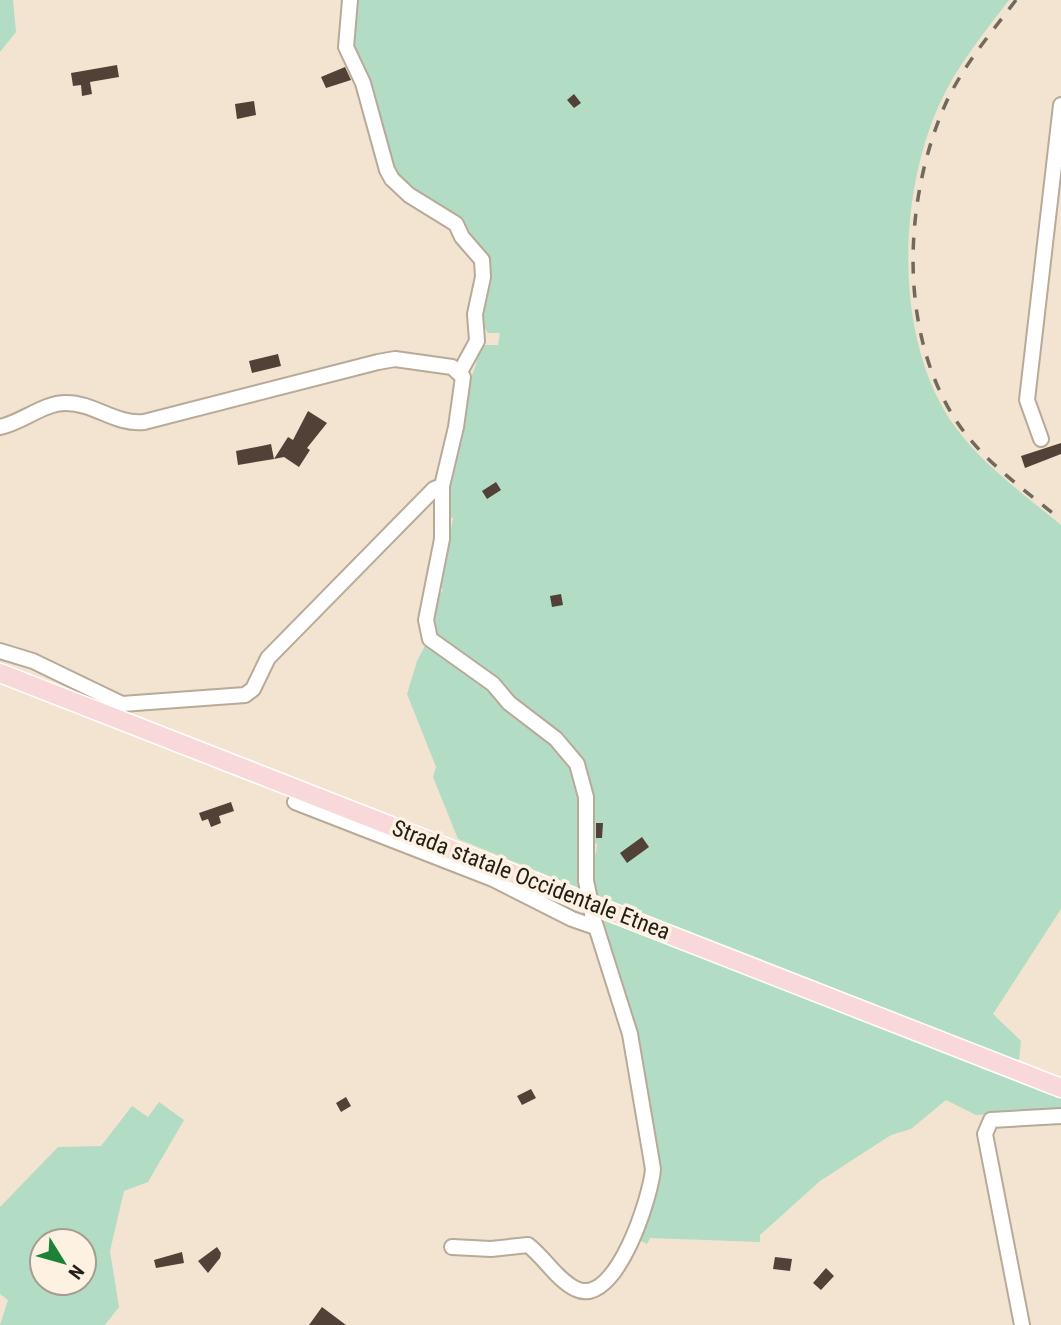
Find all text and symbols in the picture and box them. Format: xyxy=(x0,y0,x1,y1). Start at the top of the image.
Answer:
street label: Strada statale Occidentale Etnea xyxy=(388,814,674,946)
north arrow xyxy=(28,1227,98,1297)
text: N xyxy=(63,1260,89,1283)

